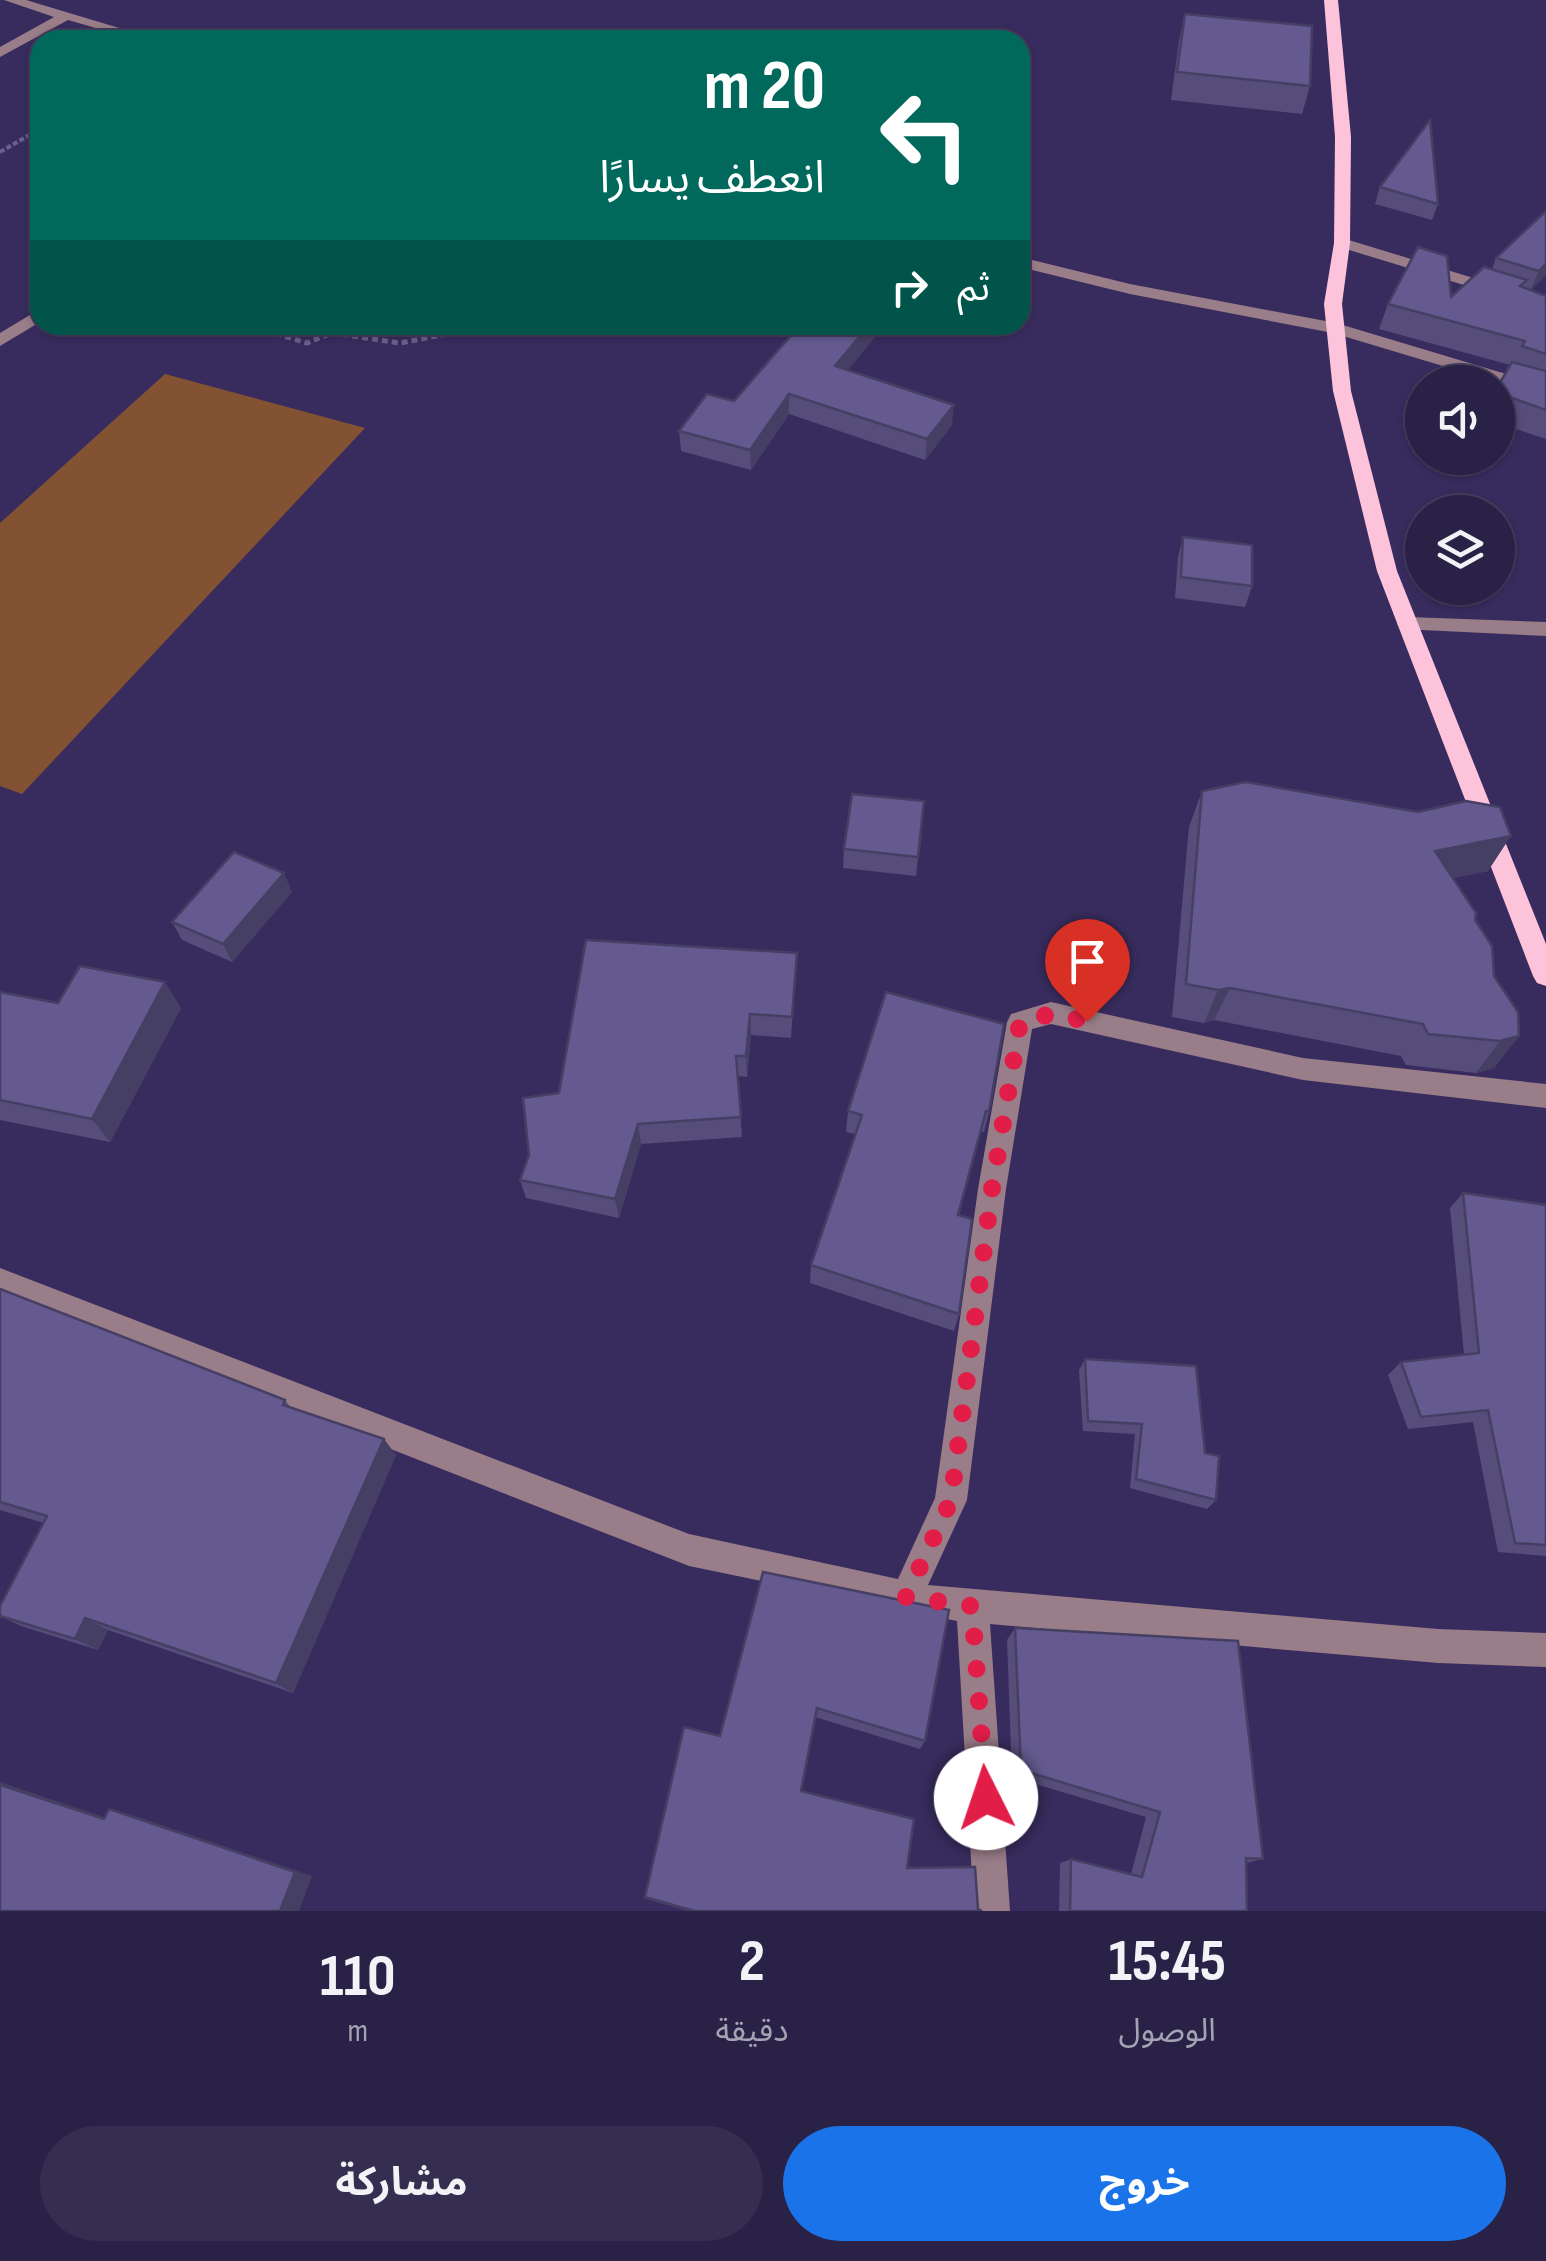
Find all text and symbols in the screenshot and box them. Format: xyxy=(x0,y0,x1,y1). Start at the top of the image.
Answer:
text: 20 m xyxy=(704,45,825,129)
icon: left xyxy=(860,70,990,200)
text: انعطف يسارًا xyxy=(599,151,825,206)
icon: right xyxy=(882,260,937,315)
text: ثم xyxy=(957,266,990,311)
map controls xyxy=(1405,365,1515,605)
button: sound xyxy=(1405,365,1515,475)
button: layers xyxy=(1405,495,1515,605)
pin xyxy=(1045,919,1130,1022)
icon: arrive xyxy=(1060,934,1115,989)
position arrow xyxy=(934,1746,1038,1850)
text: 2 xyxy=(739,1926,765,1998)
text: 15:45 xyxy=(1108,1926,1226,1998)
text: 110 xyxy=(320,1941,396,2013)
text: m xyxy=(348,2012,368,2051)
text: دقيقة xyxy=(716,2012,788,2051)
text: الوصول xyxy=(1119,2012,1216,2051)
button: مشاركة xyxy=(40,2126,763,2241)
button: خروج xyxy=(783,2126,1506,2241)

